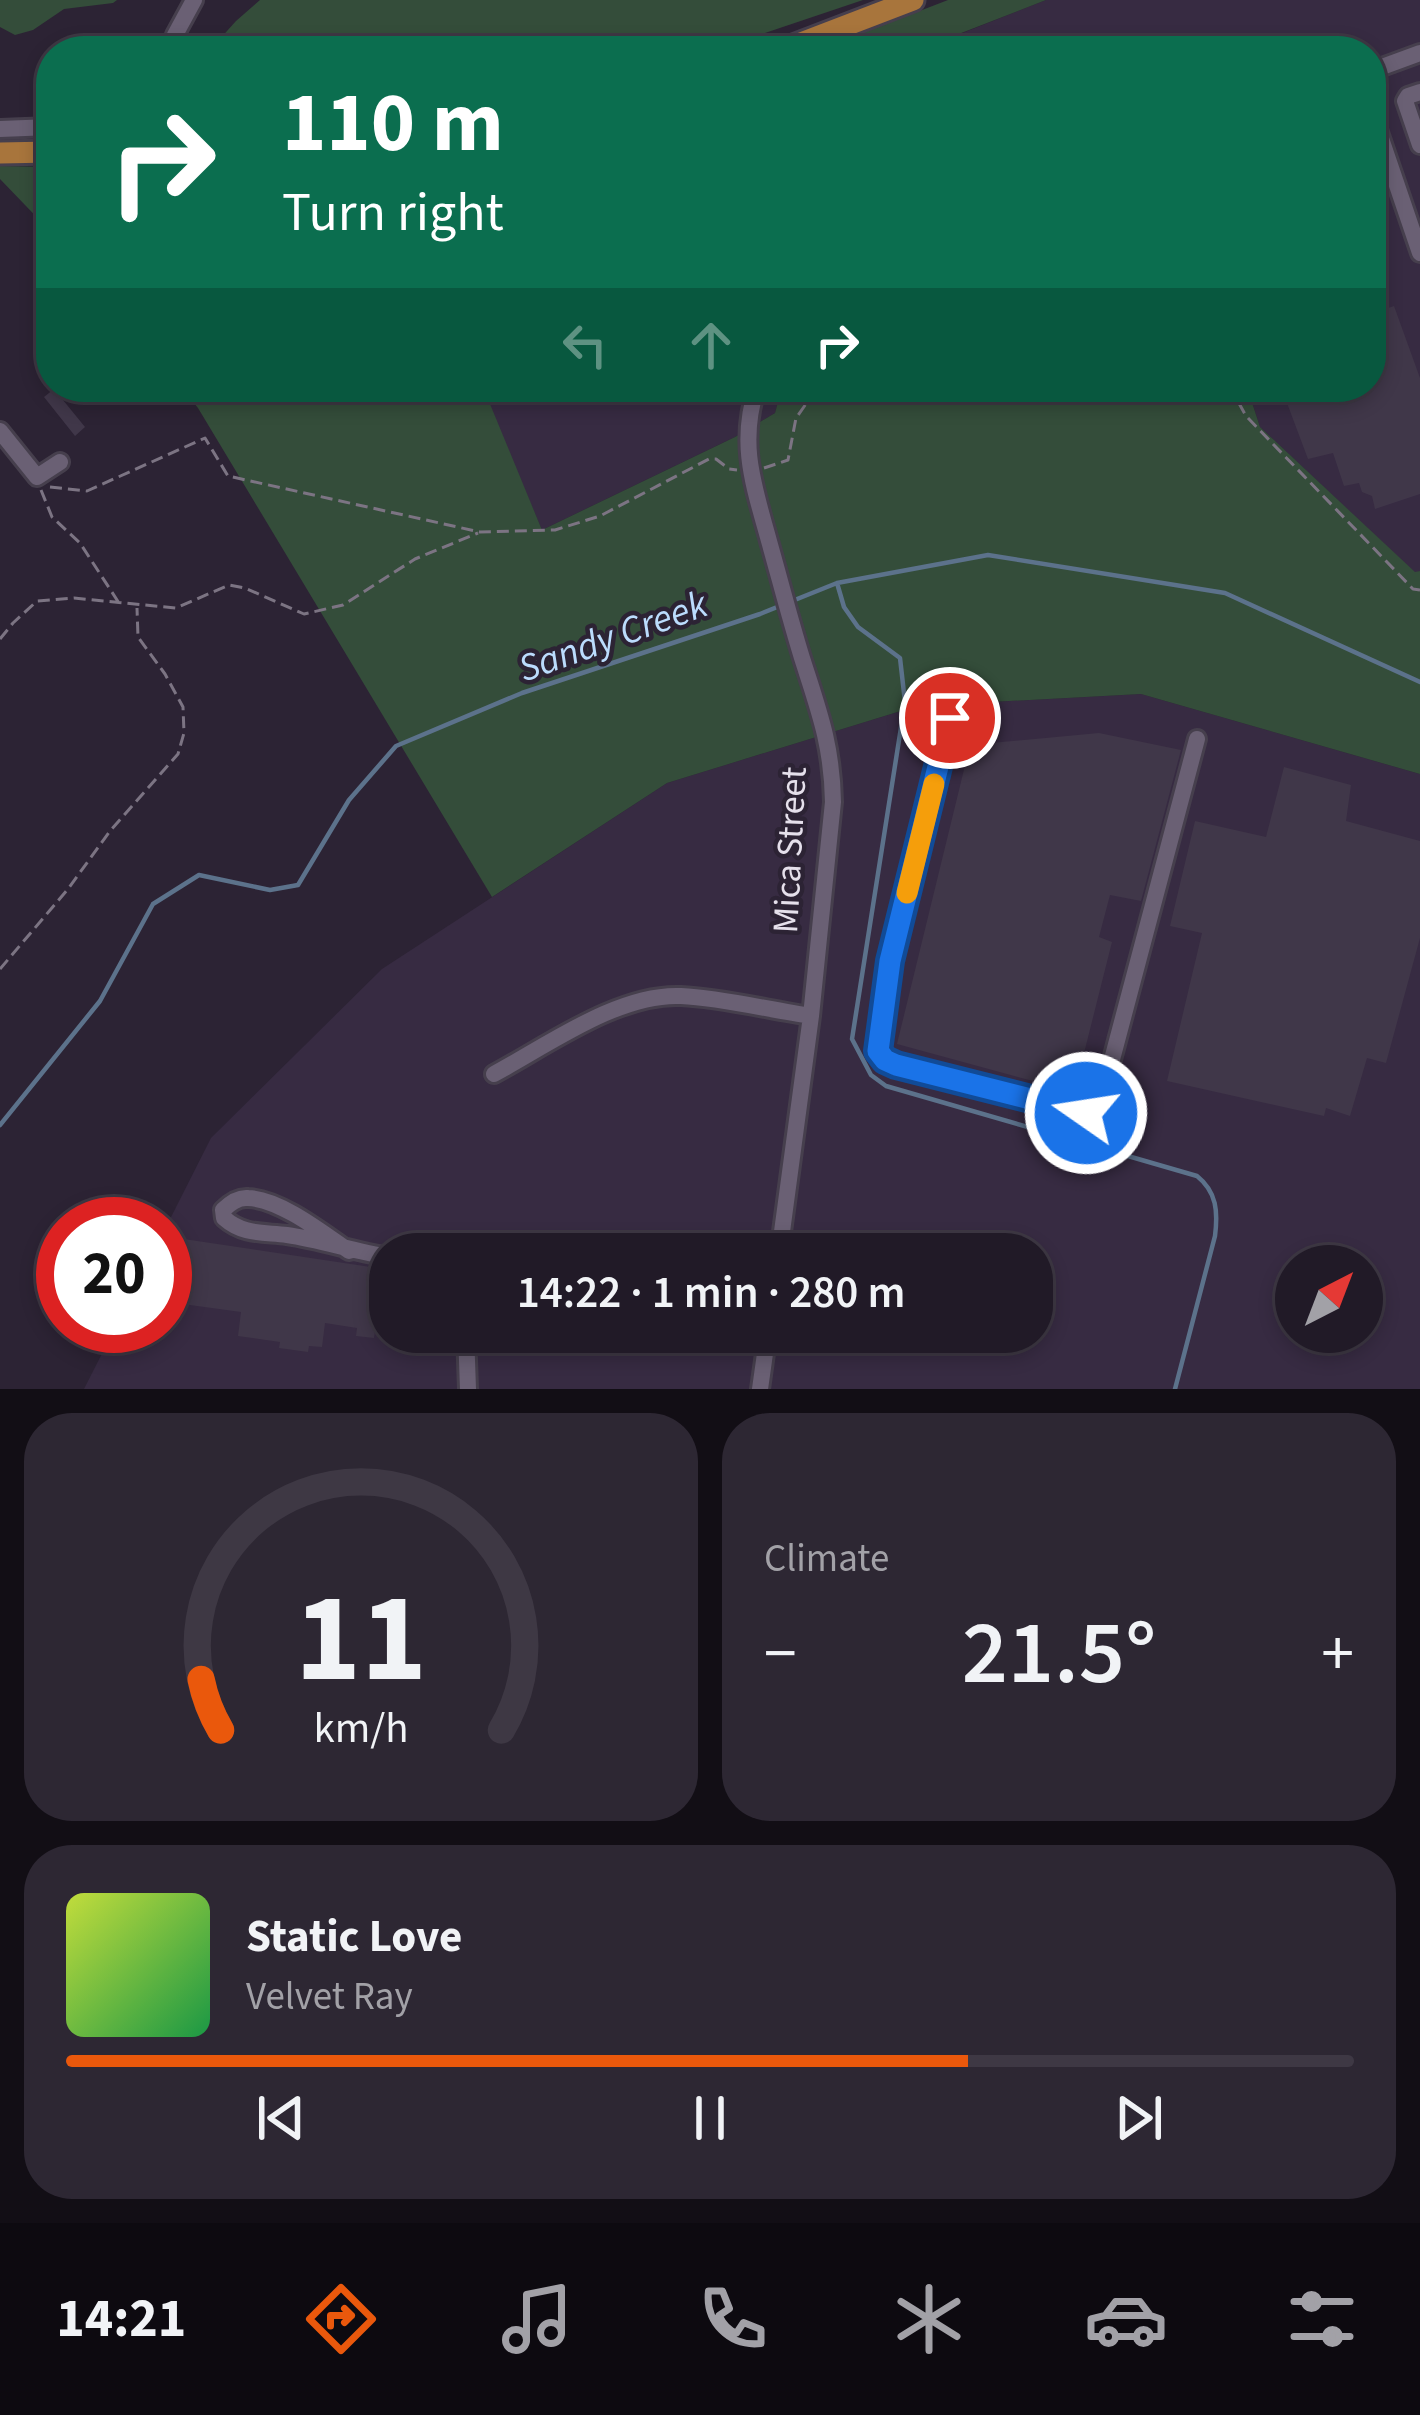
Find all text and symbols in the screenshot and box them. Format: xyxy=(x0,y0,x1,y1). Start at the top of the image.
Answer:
text: 110 m xyxy=(282,64,504,184)
icon: right xyxy=(84,84,240,240)
text: Turn right xyxy=(282,175,504,252)
icon: left xyxy=(552,312,618,378)
icon: ahead xyxy=(678,312,744,378)
icon: right xyxy=(804,312,870,378)
water label: Sandy Creek xyxy=(511,576,717,697)
pin xyxy=(899,667,1001,769)
icon: arrive xyxy=(917,685,983,751)
street label: Mica Street xyxy=(760,765,820,935)
position arrow xyxy=(1023,1050,1149,1176)
speed limit sign: 20 xyxy=(36,1197,192,1353)
north arrow xyxy=(1275,1245,1383,1353)
map controls xyxy=(1275,1245,1383,1353)
text: 14:22 · 1 min · 280 m xyxy=(517,1261,905,1325)
text: Climate xyxy=(764,1531,889,1587)
text: 11 xyxy=(295,1551,427,1729)
text: 21.5° xyxy=(962,1590,1156,1718)
text: − xyxy=(764,1607,797,1701)
text: + xyxy=(1321,1607,1354,1701)
text: km/h xyxy=(313,1698,409,1759)
text: Static Love xyxy=(246,1905,462,1969)
text: Velvet Ray xyxy=(246,1969,413,2025)
icon: previous xyxy=(248,2085,314,2151)
icon: pause xyxy=(677,2085,743,2151)
icon: next xyxy=(1106,2085,1172,2151)
icon: directions xyxy=(299,2277,383,2361)
icon: music xyxy=(495,2277,579,2361)
icon: phone xyxy=(691,2277,775,2361)
icon: climate xyxy=(887,2277,971,2361)
icon: car xyxy=(1084,2277,1168,2361)
icon: filters xyxy=(1280,2277,1364,2361)
text: 14:21 xyxy=(56,2281,186,2358)

